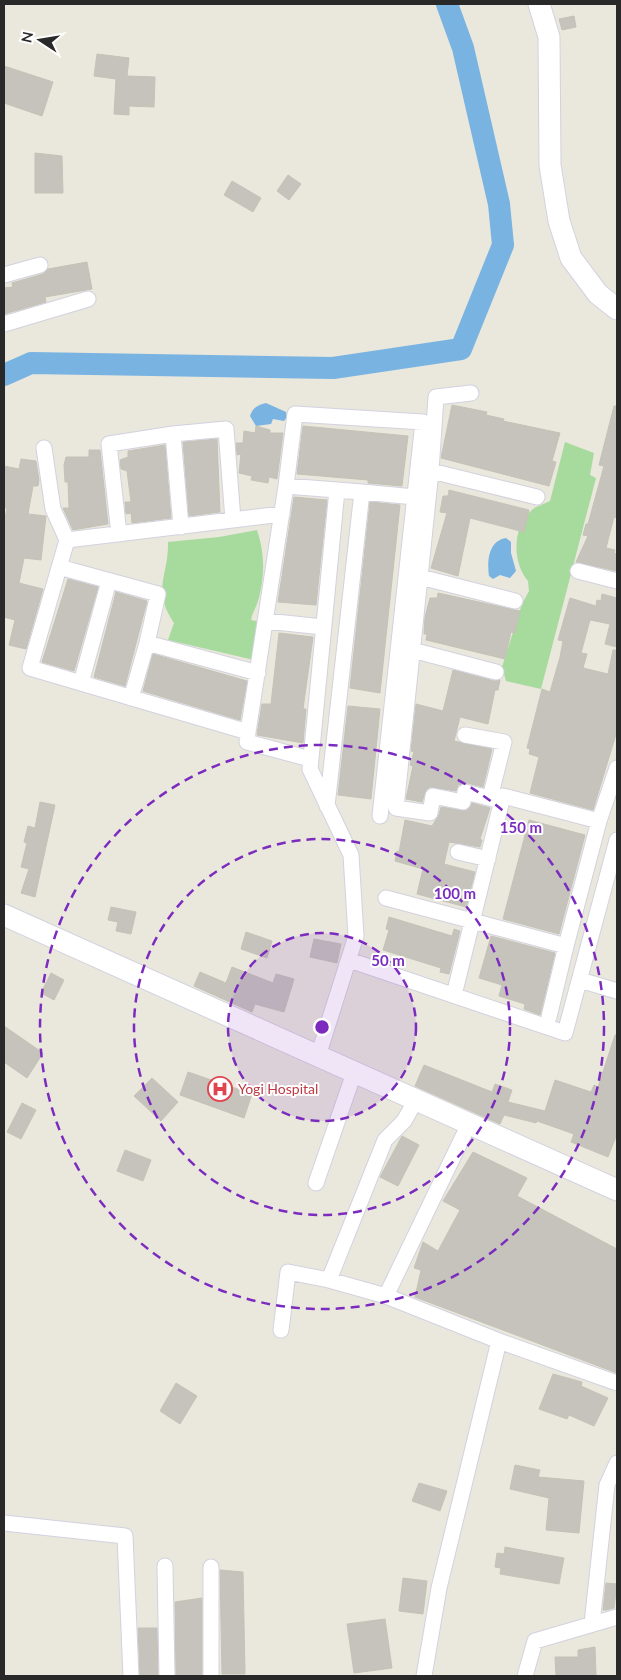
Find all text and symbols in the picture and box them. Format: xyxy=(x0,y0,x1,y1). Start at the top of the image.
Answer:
north arrow xyxy=(15,15,65,65)
text: N xyxy=(17,30,36,44)
text: 150 m xyxy=(500,818,542,836)
text: 100 m xyxy=(434,884,476,902)
text: 50 m xyxy=(371,951,405,969)
centre of rings xyxy=(313,1018,331,1036)
hospital icon: Yogi Hospital xyxy=(207,1076,233,1102)
place label: Yogi Hospital xyxy=(238,1080,318,1097)

